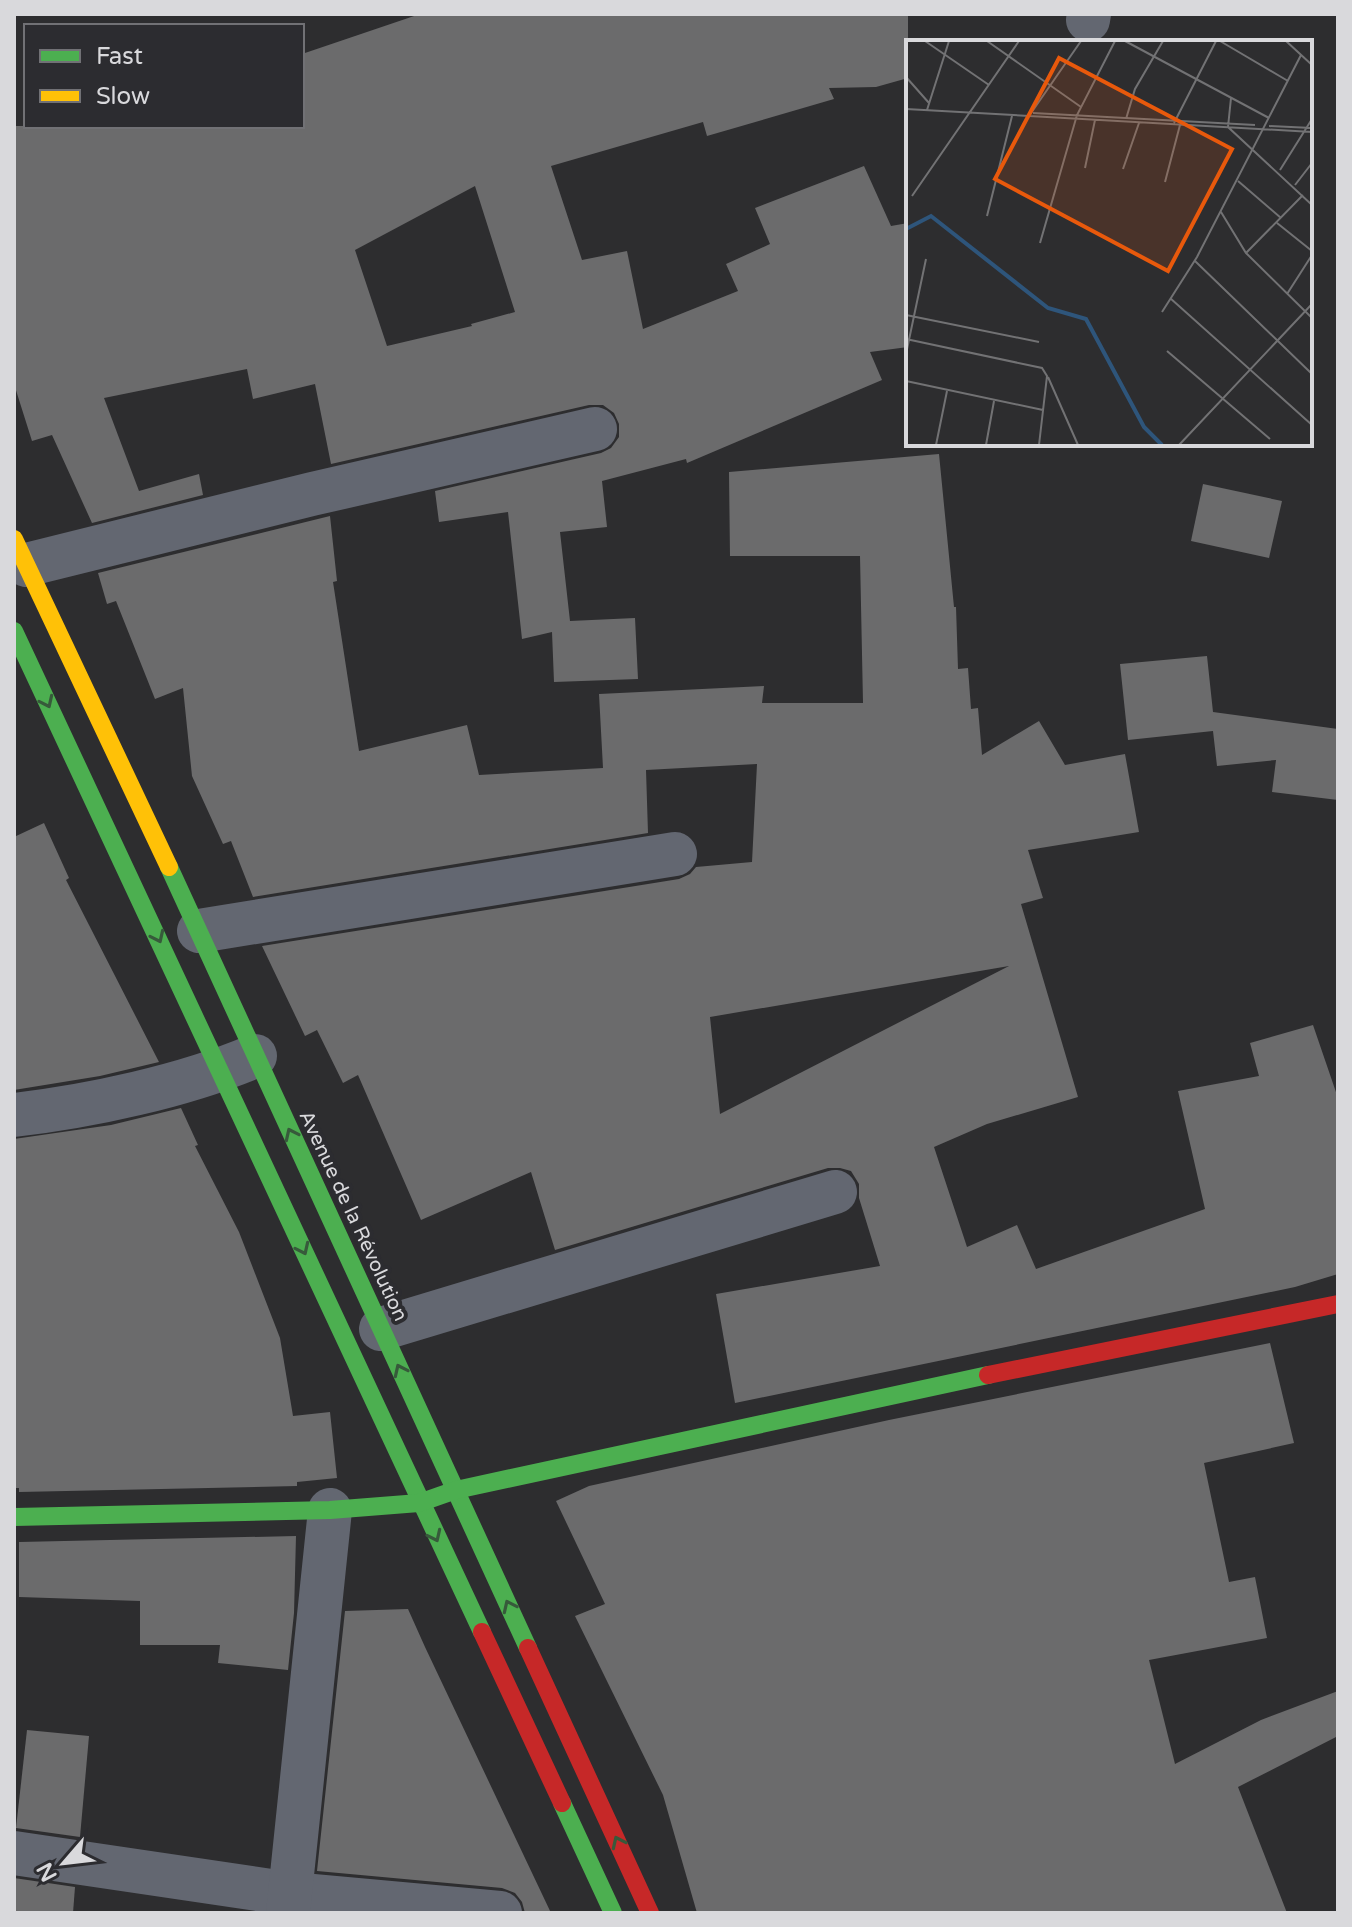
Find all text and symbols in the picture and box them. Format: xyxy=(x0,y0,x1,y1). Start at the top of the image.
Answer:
legend xyxy=(24,24,304,128)
inset map xyxy=(906,40,1312,446)
text: Fast xyxy=(96,42,143,71)
text: Slow xyxy=(96,82,150,111)
one-way arrow xyxy=(37,693,53,708)
one-way arrow xyxy=(148,928,164,943)
street label: Avenue de la Révolution xyxy=(294,1107,412,1325)
one-way arrow xyxy=(285,1128,301,1142)
one-way arrow xyxy=(293,1240,309,1255)
one-way arrow xyxy=(394,1364,410,1378)
one-way arrow xyxy=(425,1528,441,1542)
one-way arrow xyxy=(503,1600,519,1614)
north arrow xyxy=(24,1823,104,1903)
one-way arrow xyxy=(611,1836,627,1850)
text: N xyxy=(32,1858,63,1886)

